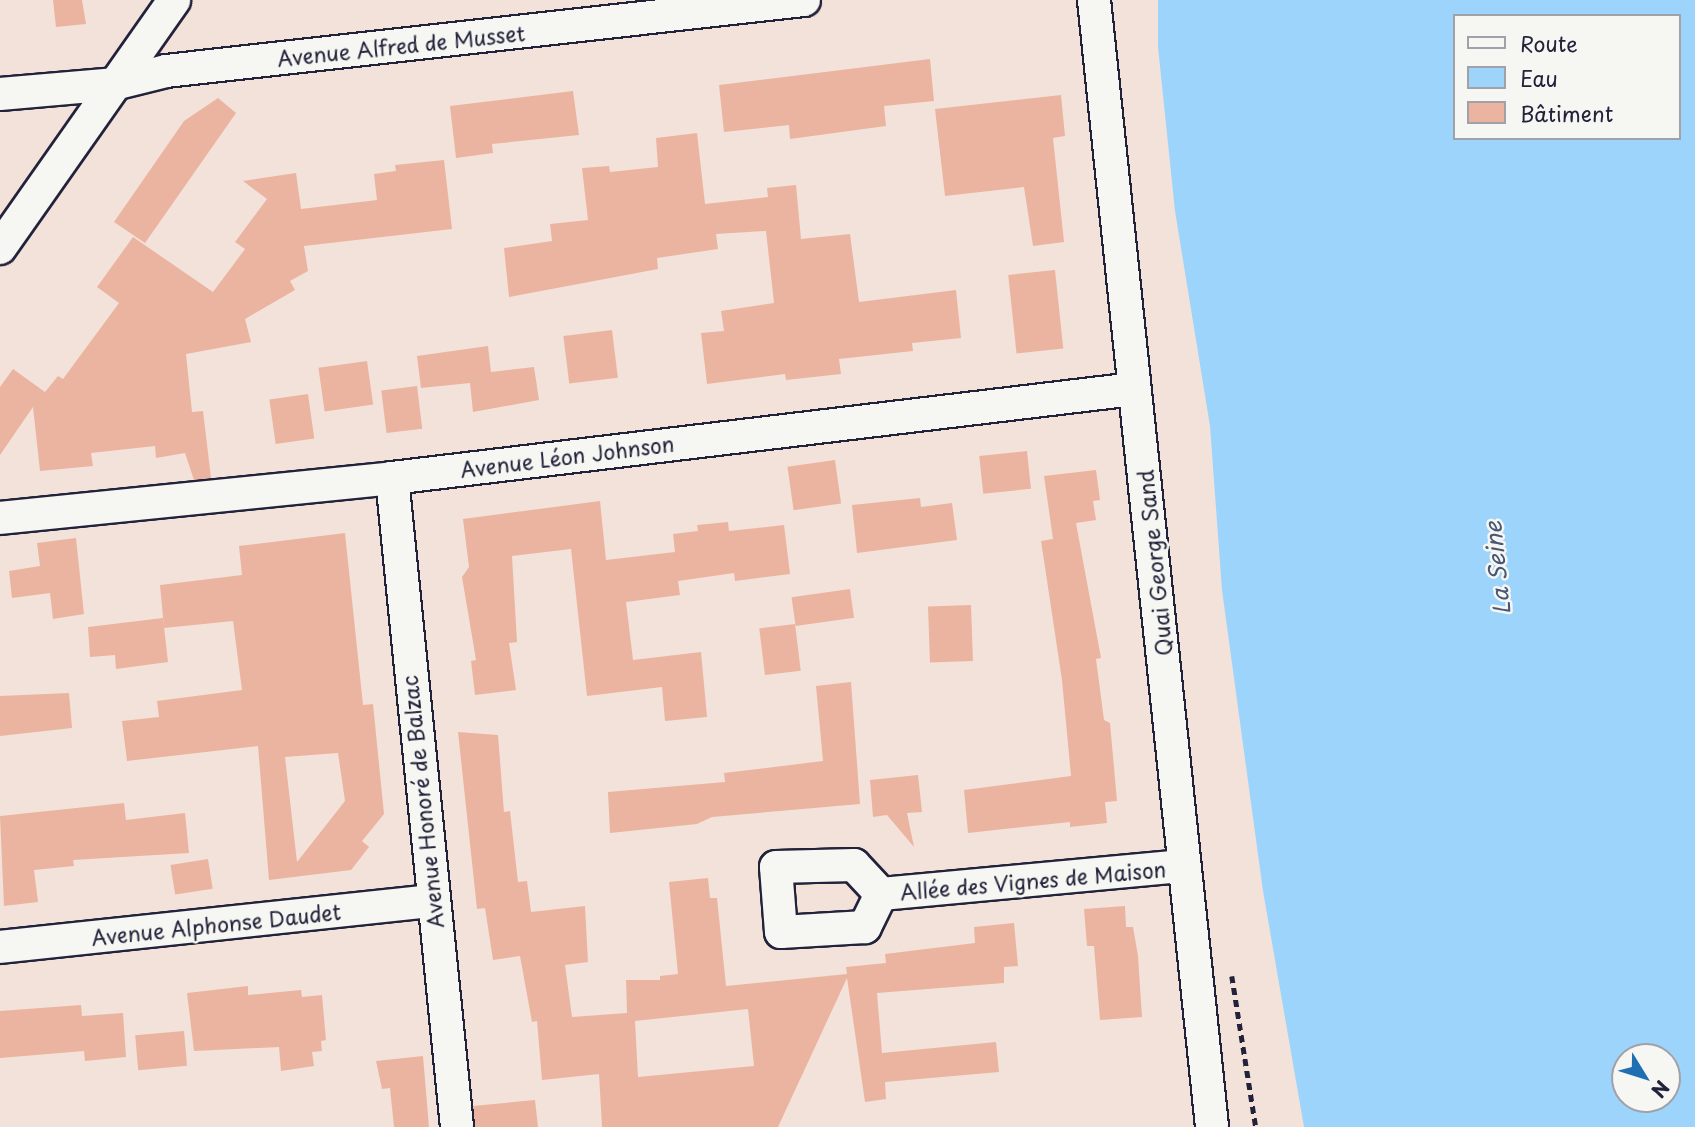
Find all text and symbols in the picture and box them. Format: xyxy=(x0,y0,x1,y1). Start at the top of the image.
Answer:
legend xyxy=(1454,14,1681,140)
street label: Avenue Alfred de Musset xyxy=(275,19,527,71)
text: Route xyxy=(1520,27,1578,59)
text: Eau xyxy=(1520,62,1558,94)
text: Bâtiment xyxy=(1520,97,1613,129)
street label: Avenue Léon Johnson xyxy=(459,430,675,482)
street label: Quai George Sand xyxy=(1132,469,1176,657)
water label: La Seine xyxy=(1478,519,1516,617)
street label: Avenue Honoré de Balzac xyxy=(396,673,448,931)
street label: Allée des Vignes de Maison xyxy=(896,856,1170,904)
street label: Avenue Alphonse Daudet xyxy=(91,898,341,950)
north arrow xyxy=(1611,1043,1681,1113)
text: N xyxy=(1645,1075,1677,1104)

